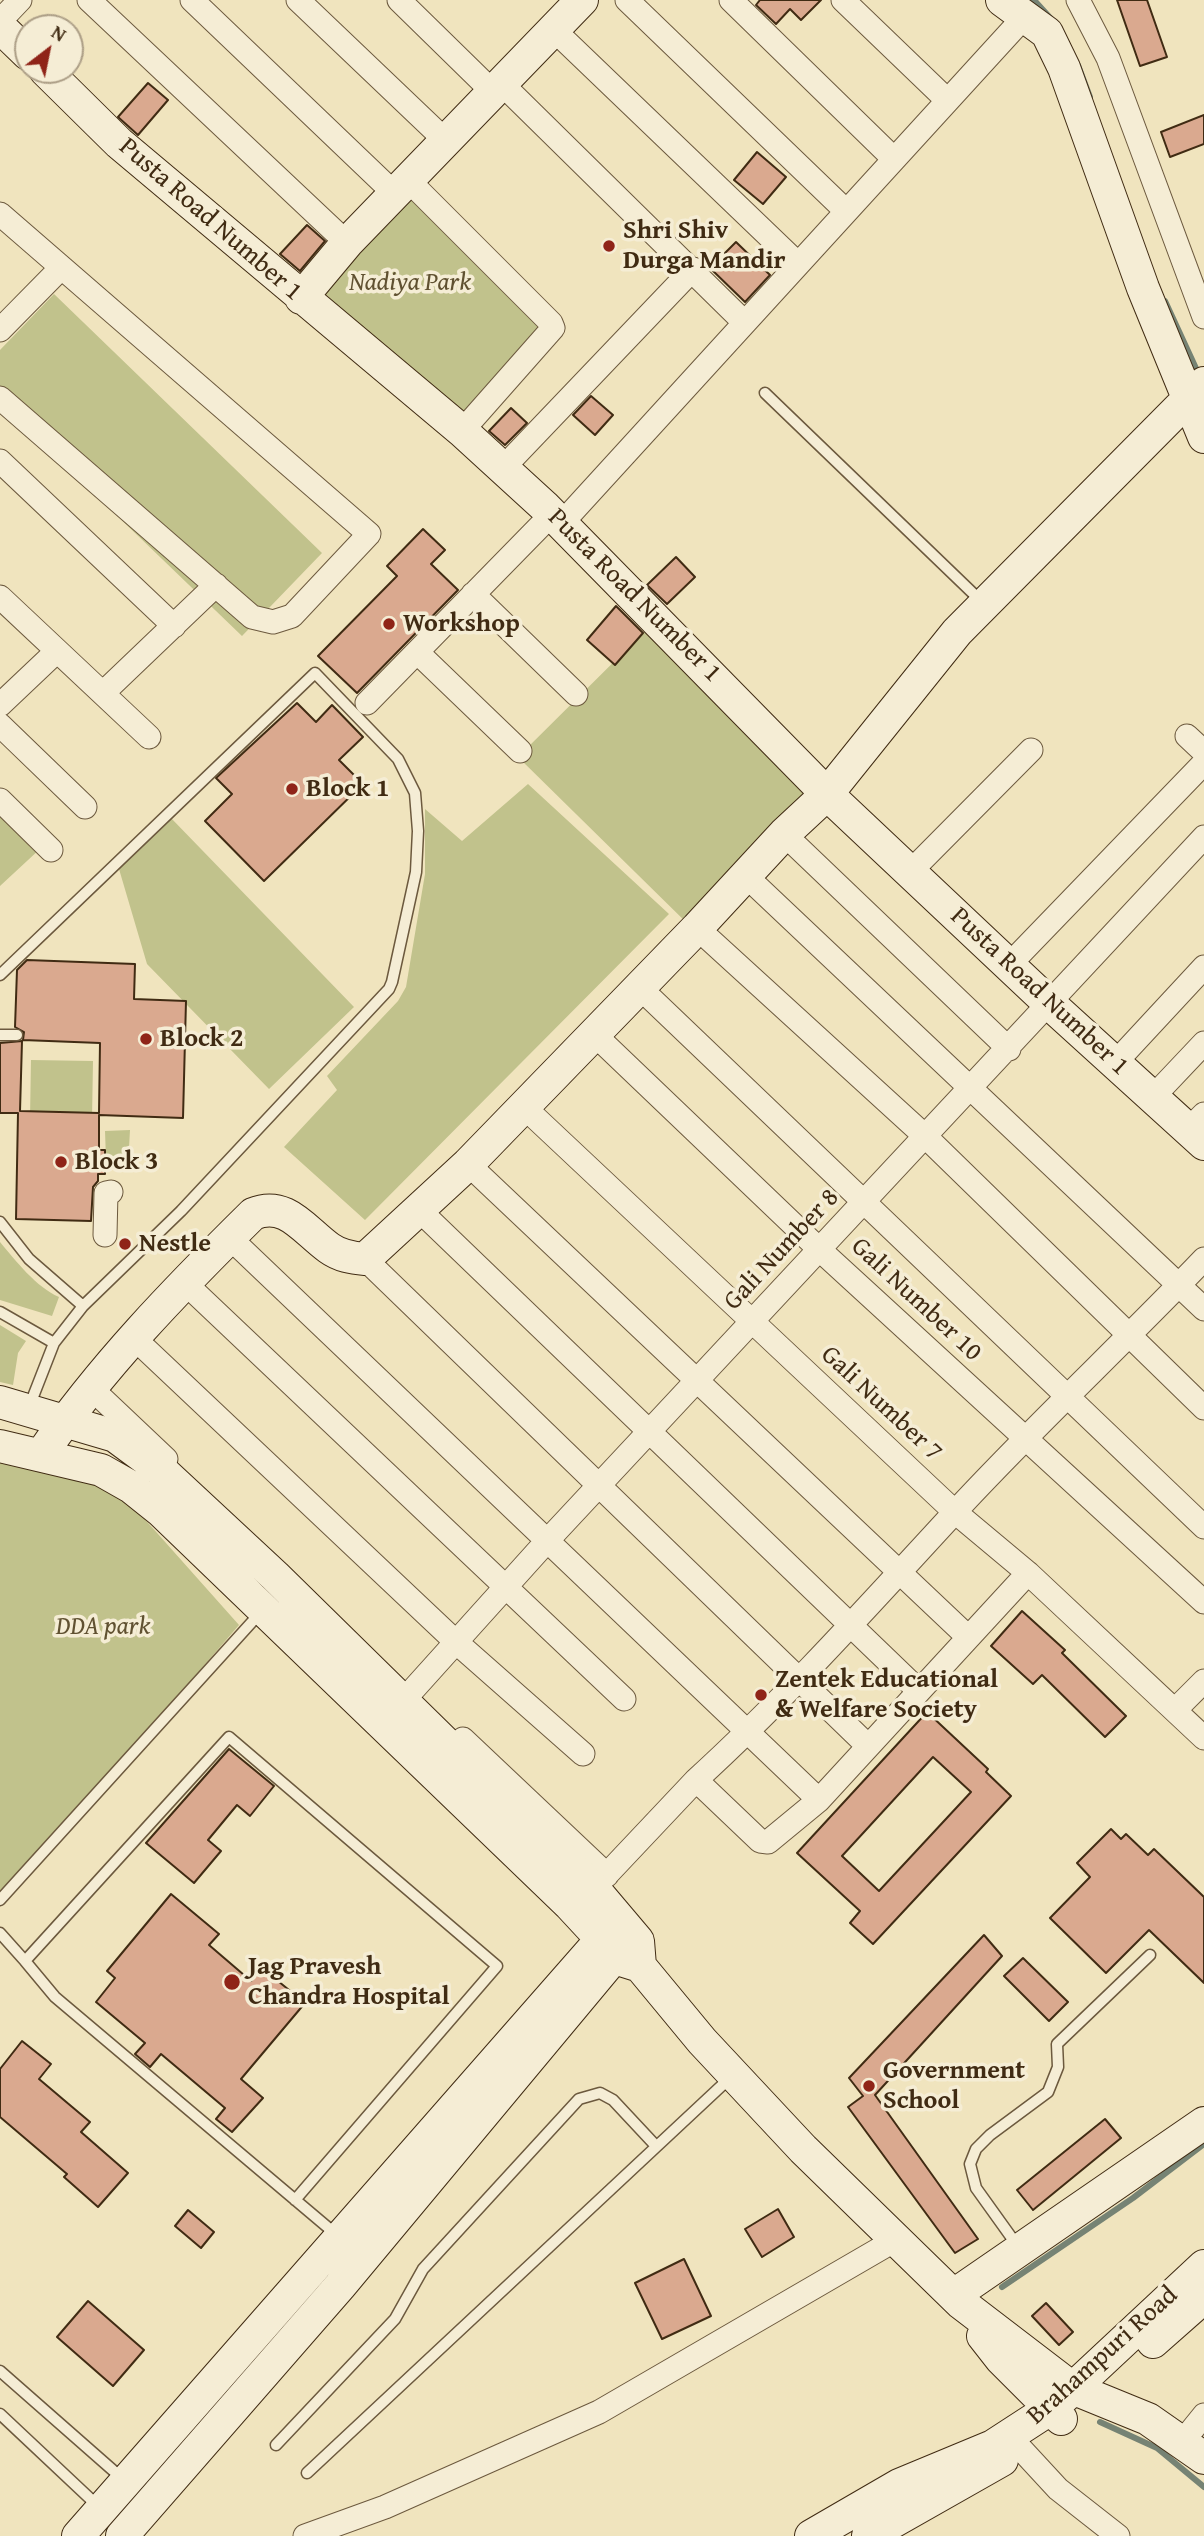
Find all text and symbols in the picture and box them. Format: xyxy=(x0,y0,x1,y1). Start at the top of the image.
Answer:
north arrow xyxy=(14,14,84,84)
text: N xyxy=(46,18,72,48)
street label: Pusta Road Number 1 xyxy=(112,132,308,308)
place label: Shri Shiv Durga Mandir xyxy=(623,215,786,276)
marker: Shri Shiv Durga Mandir xyxy=(601,238,617,254)
park label: Nadiya Park xyxy=(349,267,471,299)
street label: Pusta Road Number 1 xyxy=(541,503,727,689)
place label: Workshop xyxy=(403,608,520,640)
marker: Workshop xyxy=(381,616,397,632)
place label: Block 1 xyxy=(306,773,390,805)
marker: Block 1 xyxy=(284,781,300,797)
street label: Pusta Road Number 1 xyxy=(943,901,1135,1083)
place label: Block 2 xyxy=(160,1023,244,1055)
marker: Block 2 xyxy=(138,1031,154,1047)
place label: Block 3 xyxy=(75,1146,159,1178)
marker: Block 3 xyxy=(53,1154,69,1170)
street label: Gali Number 8 xyxy=(718,1183,846,1317)
place label: Nestle xyxy=(139,1228,211,1260)
street label: Gali Number 10 xyxy=(844,1232,988,1368)
marker: Nestle xyxy=(117,1236,133,1252)
street label: Gali Number 7 xyxy=(814,1340,948,1468)
park label: DDA park xyxy=(56,1611,150,1643)
place label: Zentek Educational & Welfare Society xyxy=(775,1664,998,1726)
marker: Zentek Educational & Welfare Society xyxy=(753,1687,769,1703)
place label: Jag Pravesh Chandra Hospital xyxy=(248,1951,450,2012)
marker: Jag Pravesh Chandra Hospital xyxy=(222,1972,242,1992)
place label: Government School xyxy=(883,2055,1025,2116)
marker: Government School xyxy=(861,2078,877,2094)
street label: Brahampuri Road xyxy=(1021,2280,1185,2432)

